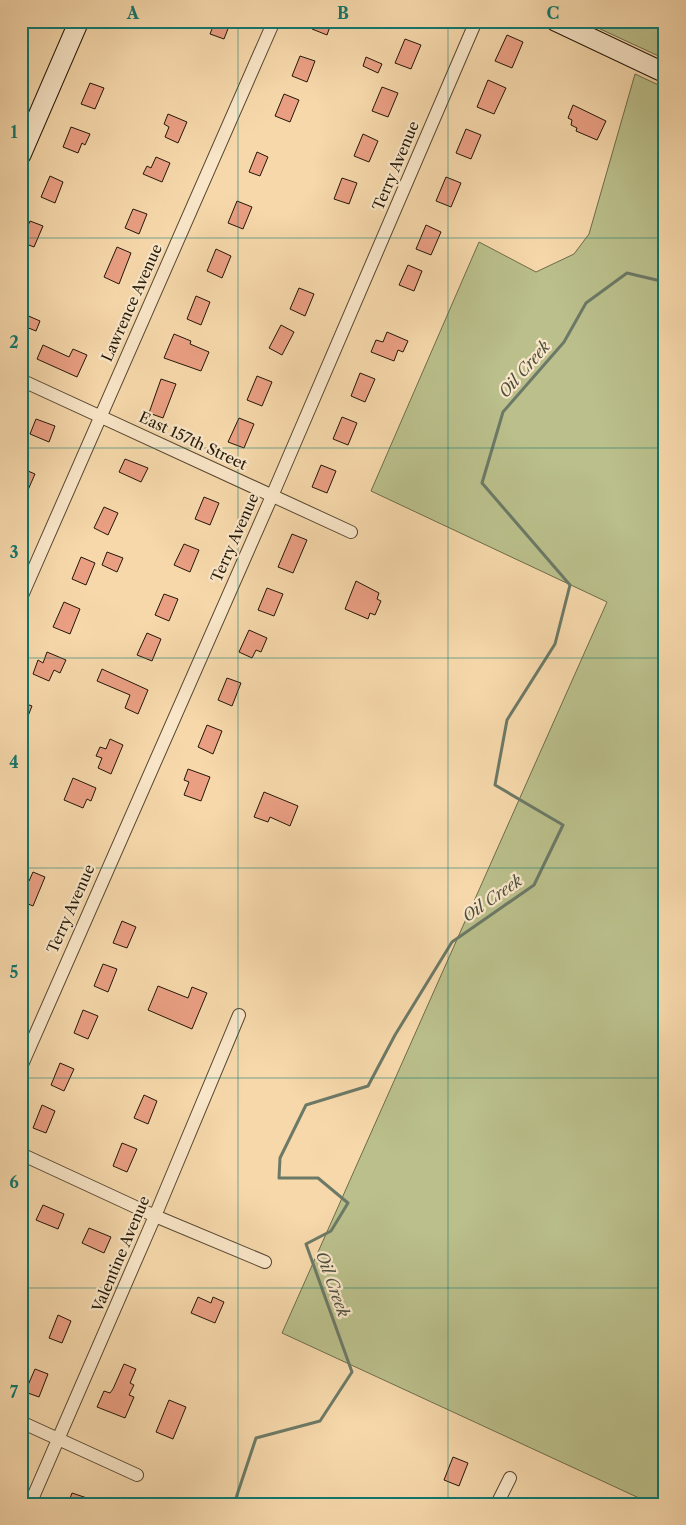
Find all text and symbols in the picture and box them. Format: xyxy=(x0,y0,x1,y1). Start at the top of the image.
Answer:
text: A xyxy=(126,3,140,23)
text: B xyxy=(337,3,349,23)
text: C xyxy=(547,3,559,23)
street label: Terry Avenue xyxy=(368,118,423,213)
text: 1 xyxy=(10,122,18,142)
street label: Lawrence Avenue xyxy=(97,241,166,365)
text: 2 xyxy=(9,332,19,352)
water label: Oil Creek xyxy=(494,336,554,401)
street label: East 157th Street xyxy=(136,407,251,474)
street label: Terry Avenue xyxy=(206,490,263,585)
text: 3 xyxy=(9,542,19,562)
text: 4 xyxy=(9,752,19,772)
street label: Terry Avenue xyxy=(42,861,99,956)
water label: Oil Creek xyxy=(458,870,526,926)
text: 5 xyxy=(10,962,19,982)
text: 6 xyxy=(9,1172,19,1192)
street label: Valentine Avenue xyxy=(87,1193,154,1316)
water label: Oil Creek xyxy=(312,1248,354,1320)
text: 7 xyxy=(10,1382,19,1402)

